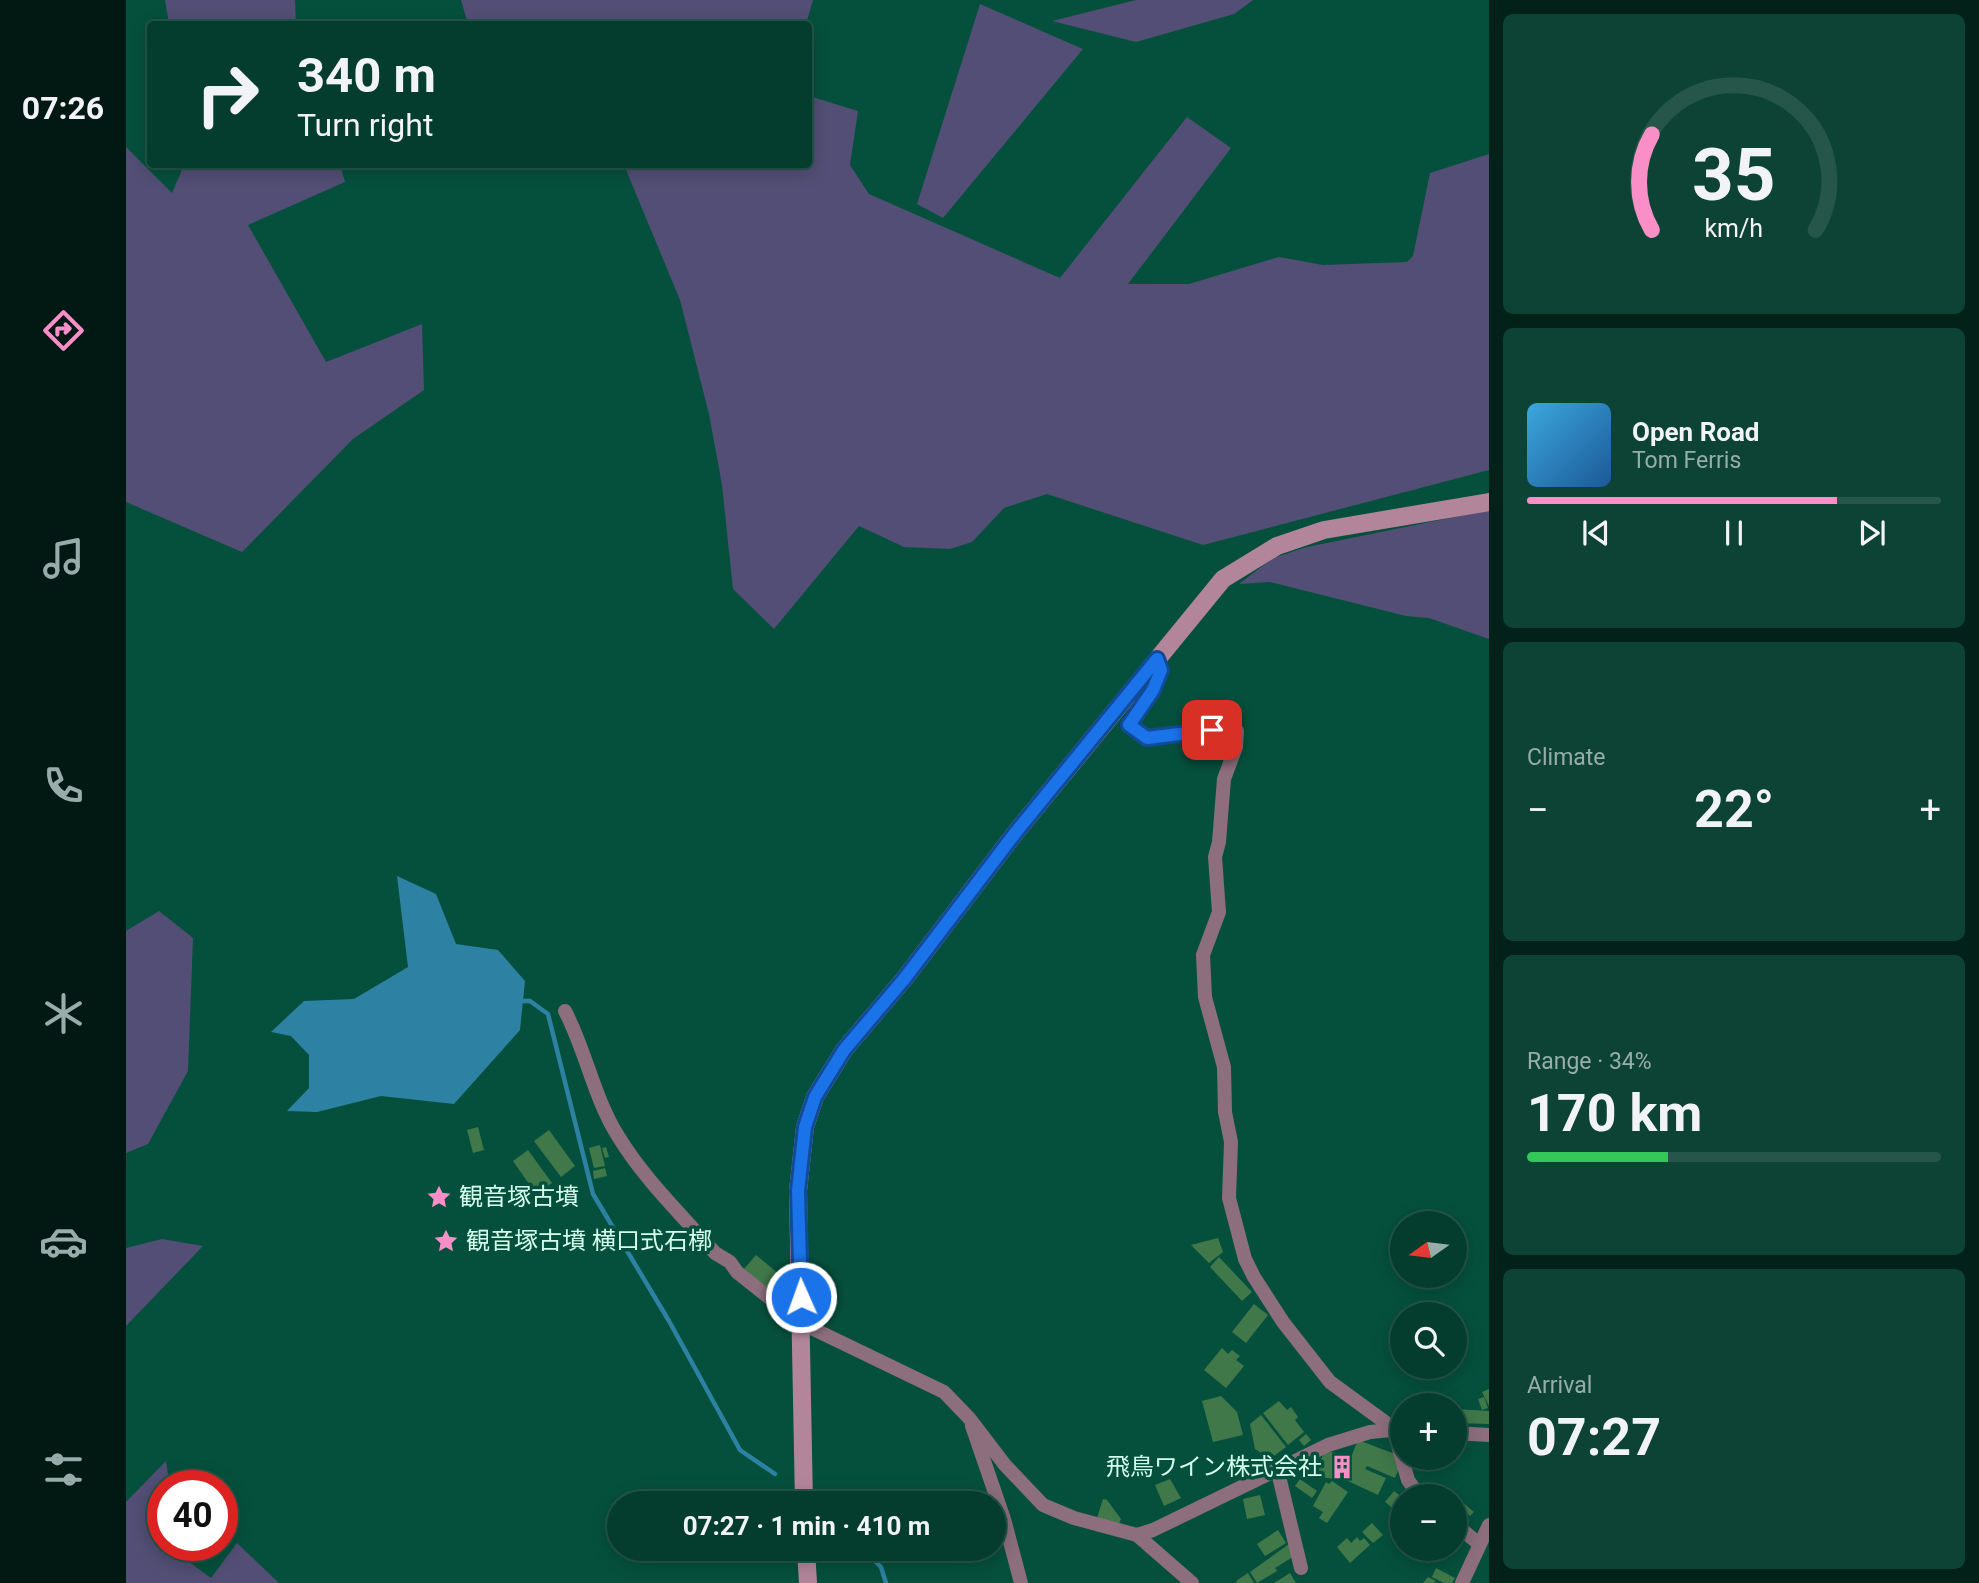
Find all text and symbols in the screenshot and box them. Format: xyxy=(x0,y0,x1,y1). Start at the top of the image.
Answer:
text: 340 m xyxy=(297,47,436,104)
icon: right xyxy=(182,49,273,140)
text: 07:26 xyxy=(22,89,104,127)
text: Turn right xyxy=(297,106,433,144)
text: 35 xyxy=(1692,132,1776,218)
text: km/h xyxy=(1705,214,1763,243)
icon: directions xyxy=(39,306,88,355)
text: Open Road xyxy=(1632,417,1760,447)
text: Tom Ferris xyxy=(1632,447,1741,474)
icon: previous xyxy=(1577,514,1615,552)
icon: pause xyxy=(1715,514,1753,552)
icon: next xyxy=(1853,514,1891,552)
icon: music xyxy=(39,534,88,583)
pin xyxy=(1182,700,1242,760)
icon: arrive xyxy=(1193,711,1231,749)
text: Climate xyxy=(1527,744,1606,771)
icon: phone xyxy=(39,761,88,810)
text: 22° xyxy=(1694,779,1774,840)
text: − xyxy=(1527,788,1549,832)
text: + xyxy=(1919,788,1941,832)
icon: climate xyxy=(39,989,88,1038)
text: Range · 34% xyxy=(1527,1048,1652,1075)
text: 170 km xyxy=(1527,1083,1702,1144)
place icon: 観音塚古墳 xyxy=(425,1183,453,1211)
place label: 観音塚古墳 xyxy=(459,1183,579,1211)
north arrow xyxy=(1390,1211,1466,1288)
map controls xyxy=(1390,1211,1467,1561)
icon: car xyxy=(39,1217,88,1266)
place icon: 観音塚古墳 横口式石槨 xyxy=(432,1227,460,1255)
place label: 観音塚古墳 横口式石槨 xyxy=(466,1227,712,1255)
position arrow xyxy=(764,1260,838,1334)
button: search xyxy=(1390,1302,1467,1379)
text: Arrival xyxy=(1527,1372,1592,1399)
button: + xyxy=(1390,1393,1467,1470)
text: 07:27 xyxy=(1527,1407,1661,1468)
icon: filters xyxy=(39,1445,88,1494)
place label: 飛鳥ワイン株式会社 xyxy=(1106,1453,1322,1481)
building icon: 飛鳥ワイン株式会社 xyxy=(1328,1453,1356,1481)
speed limit sign: 40 xyxy=(147,1470,238,1561)
button: − xyxy=(1390,1484,1467,1561)
text: 07:27 · 1 min · 410 m xyxy=(683,1511,930,1541)

